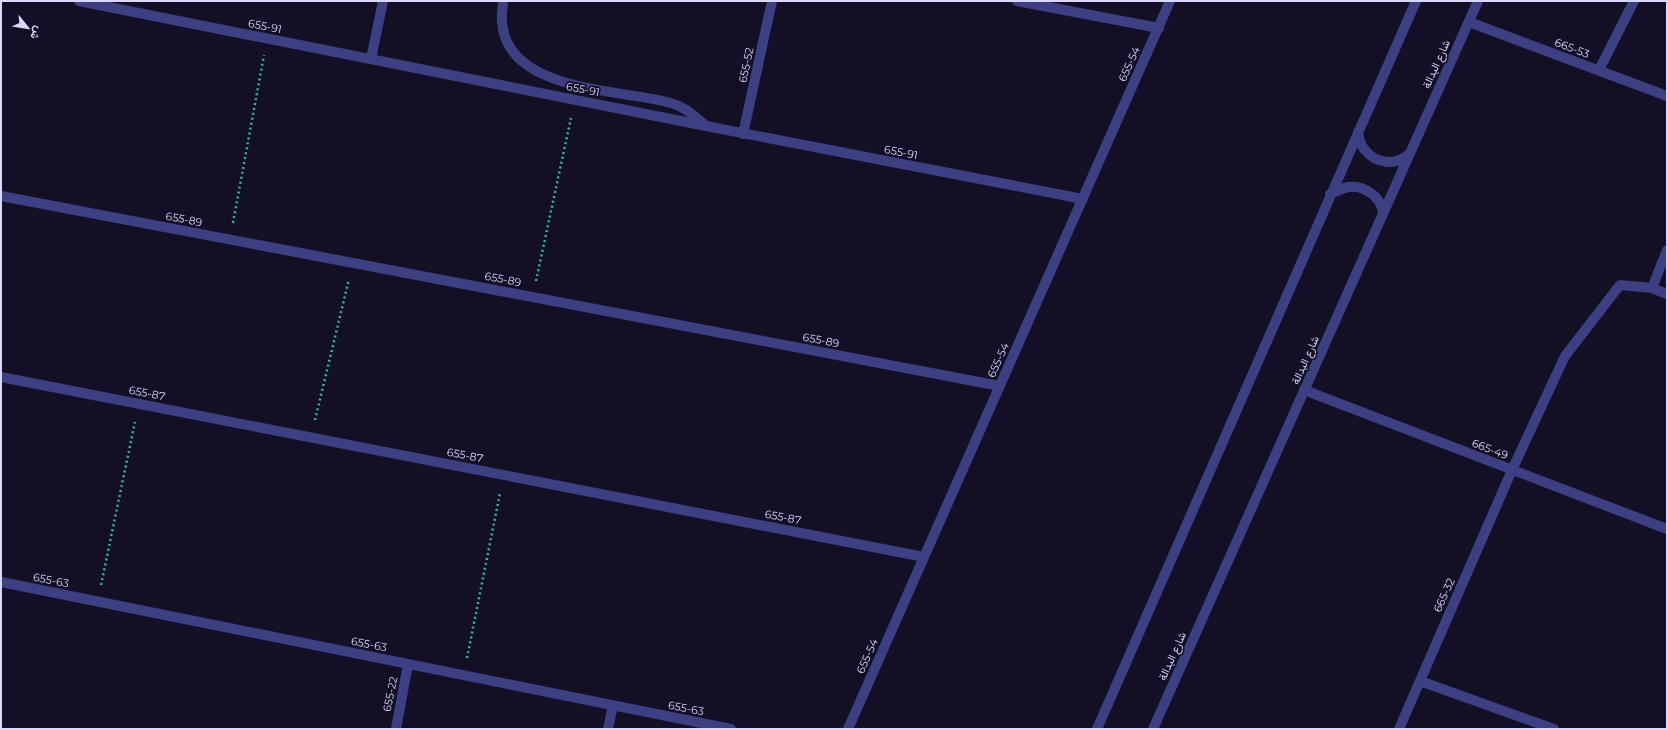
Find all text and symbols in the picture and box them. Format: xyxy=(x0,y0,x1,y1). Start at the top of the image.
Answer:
north arrow xyxy=(8,8,48,48)
street label: 655-91 xyxy=(247,16,283,36)
text: ش xyxy=(27,24,46,42)
street label: 665-53 xyxy=(1553,35,1591,61)
street label: شارع البدالة xyxy=(1419,37,1454,91)
street label: 655-54 xyxy=(1115,44,1143,84)
street label: 655-52 xyxy=(735,46,757,84)
street label: 655-91 xyxy=(565,79,601,99)
street label: 655-91 xyxy=(883,142,919,162)
street label: 655-89 xyxy=(164,209,204,229)
street label: 655-89 xyxy=(483,269,523,289)
street label: 655-89 xyxy=(801,330,841,350)
street label: شارع البدالة xyxy=(1288,333,1323,387)
street label: 655-54 xyxy=(984,340,1012,380)
street label: 655-87 xyxy=(128,383,166,403)
street label: 665-49 xyxy=(1470,436,1510,462)
street label: 655-87 xyxy=(446,445,484,465)
street label: 655-87 xyxy=(764,507,802,527)
street label: 655-63 xyxy=(32,570,70,590)
street label: 665-32 xyxy=(1430,576,1458,614)
street label: شارع البدالة xyxy=(1155,629,1190,683)
street label: 655-63 xyxy=(350,634,388,654)
street label: 655-54 xyxy=(853,636,881,676)
street label: 655-22 xyxy=(380,675,400,713)
street label: 655-63 xyxy=(667,698,705,718)

